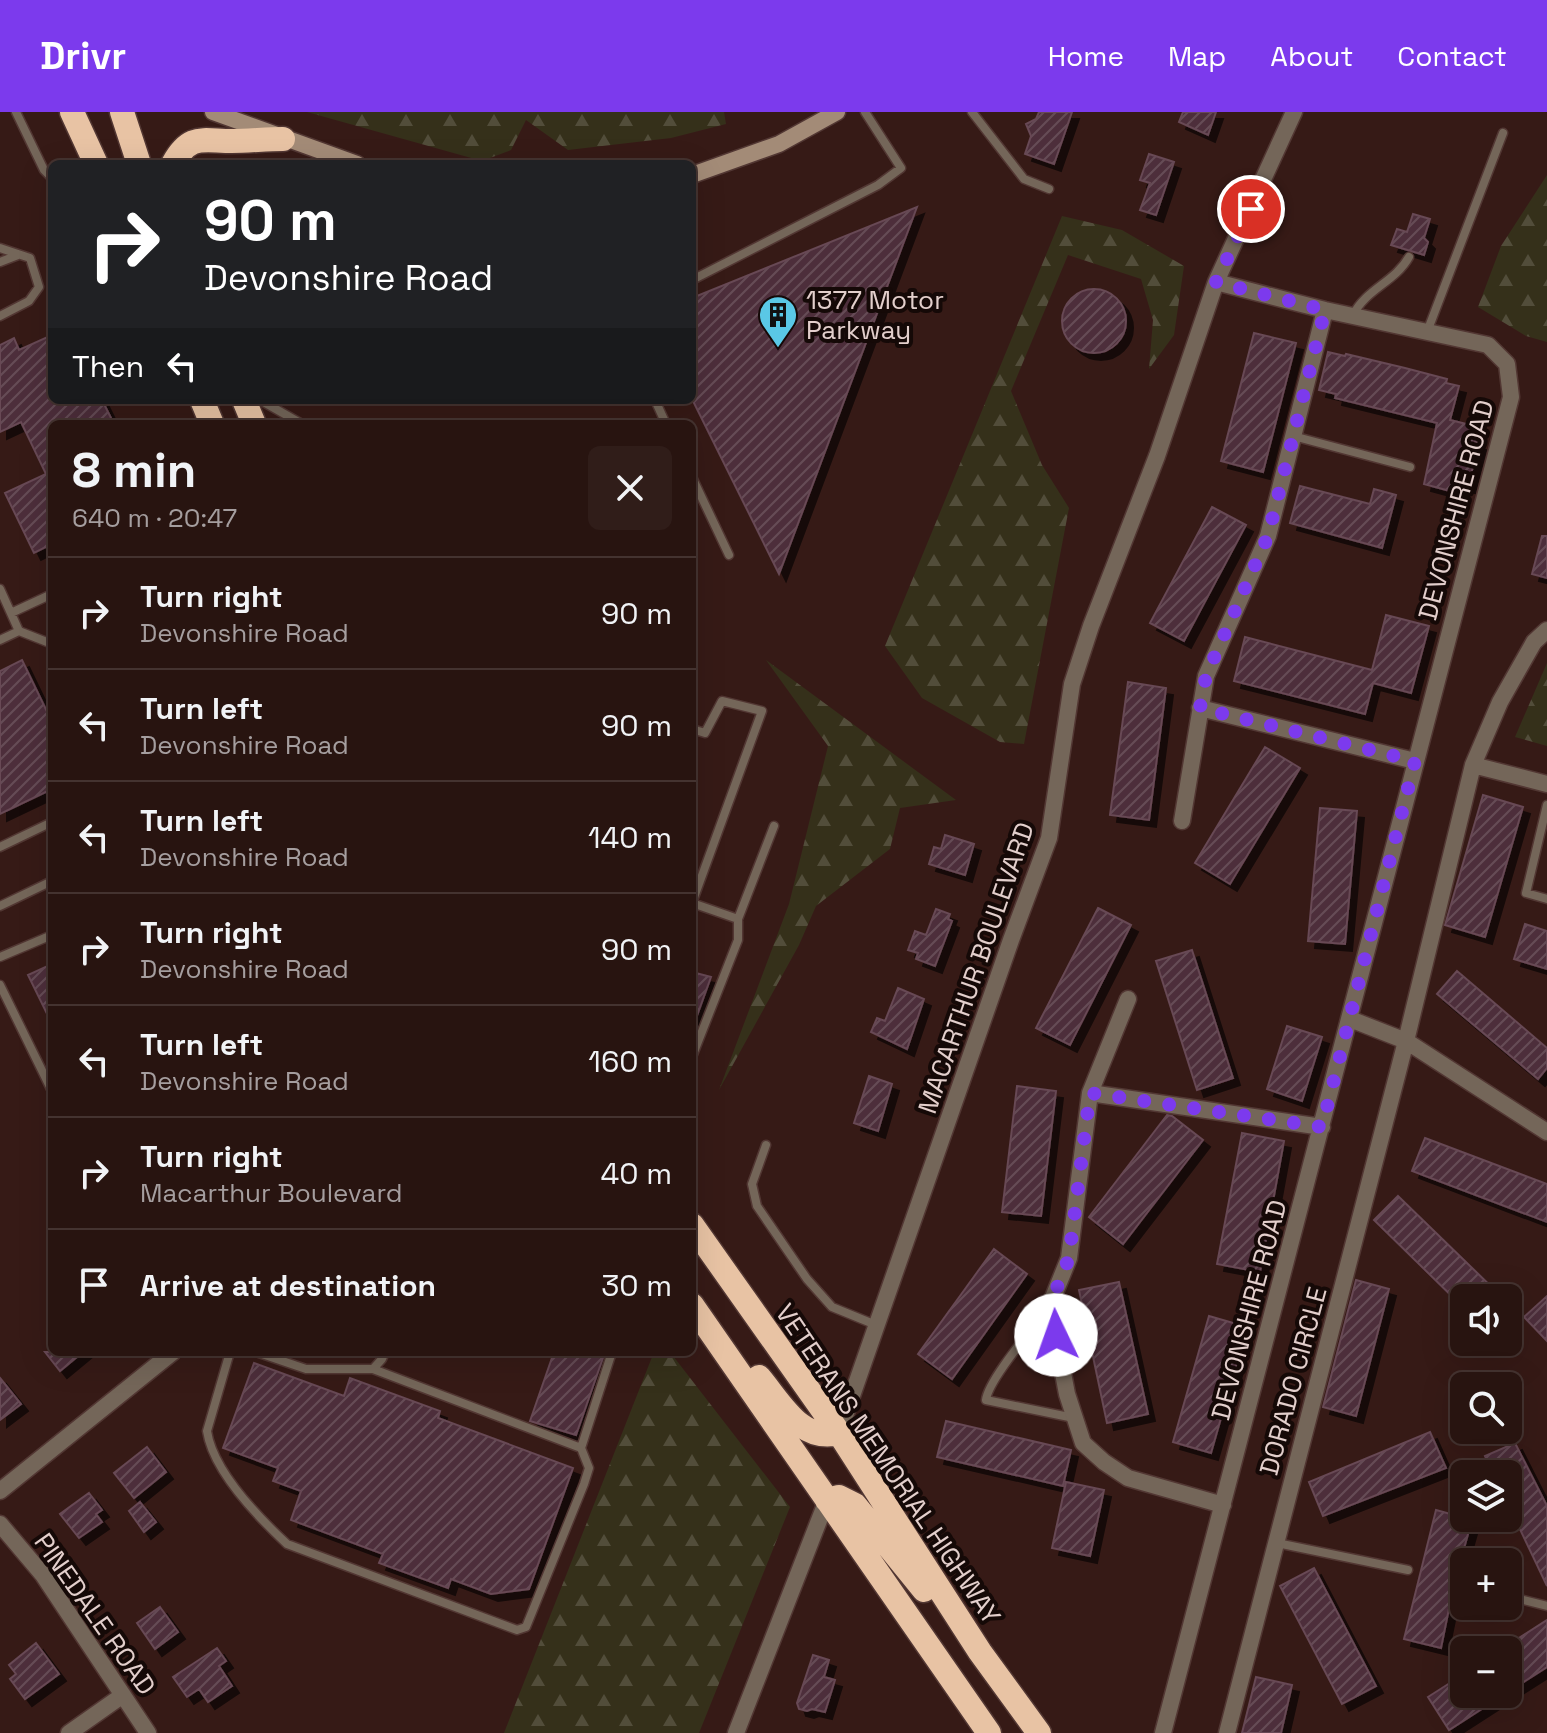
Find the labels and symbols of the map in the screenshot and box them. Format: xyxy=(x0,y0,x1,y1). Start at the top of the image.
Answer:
pin xyxy=(1217,175,1285,243)
place label: 1377 Motor Parkway xyxy=(806,283,944,347)
building icon: 1377 Motor Parkway xyxy=(757,294,799,349)
street label: DEVONSHIRE ROAD xyxy=(1410,396,1502,624)
street label: MACARTHUR BOULEVARD xyxy=(910,818,1042,1118)
street label: DEVONSHIRE ROAD xyxy=(1203,1196,1295,1424)
street label: DORADO CIRCLE xyxy=(1252,1283,1334,1479)
position arrow xyxy=(1014,1293,1098,1377)
street label: VETERANS MEMORIAL HIGHWAY xyxy=(768,1297,1008,1631)
street label: PINEDALE ROAD xyxy=(27,1526,163,1702)

